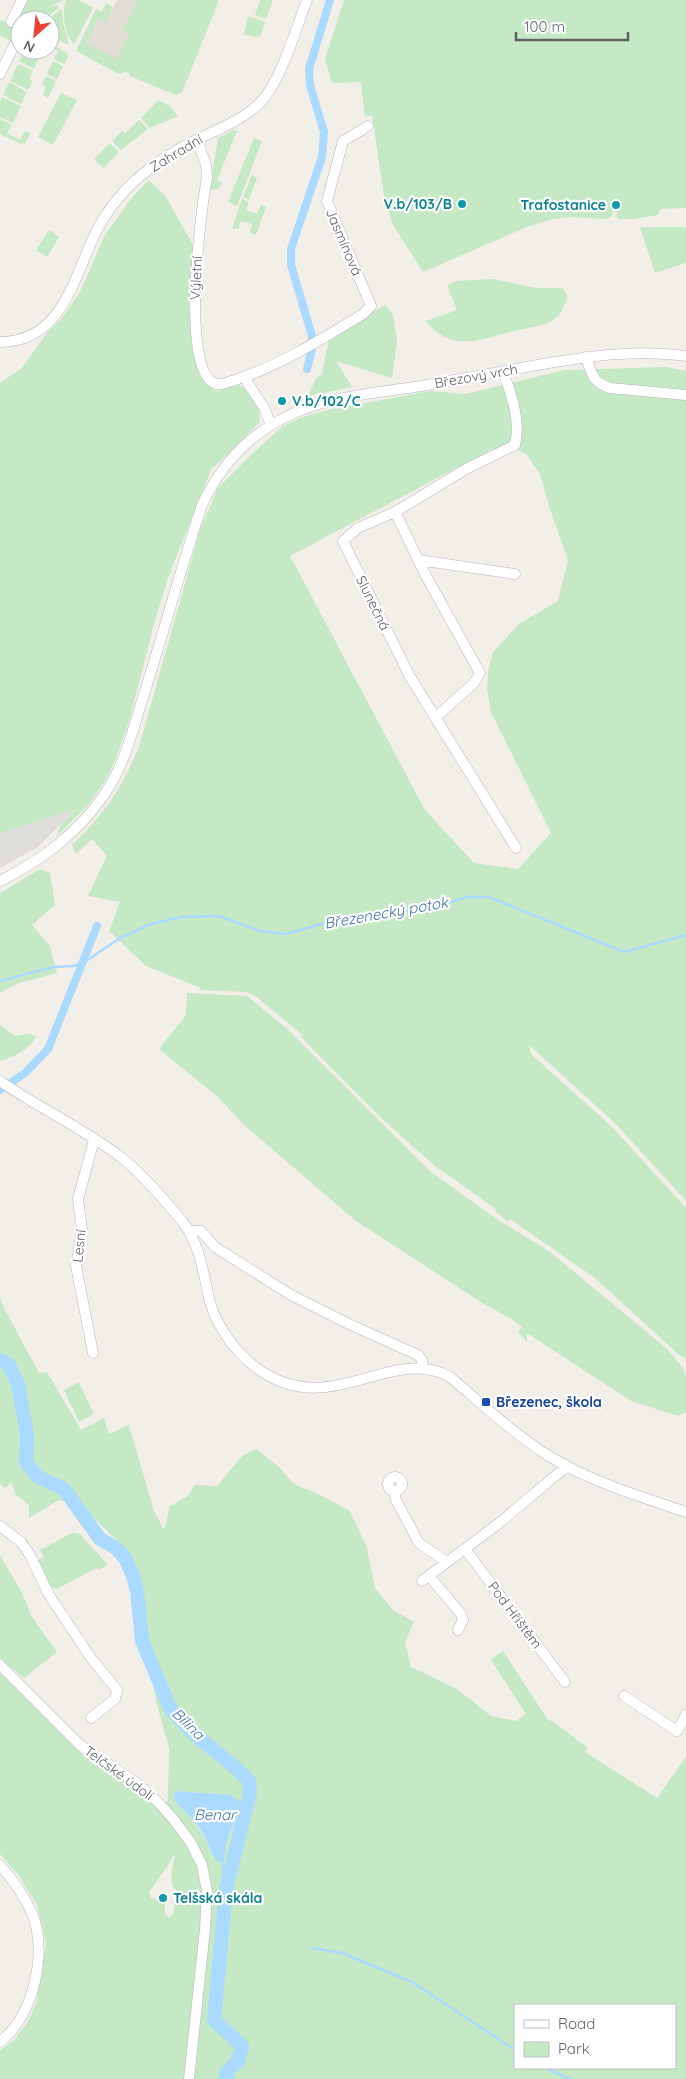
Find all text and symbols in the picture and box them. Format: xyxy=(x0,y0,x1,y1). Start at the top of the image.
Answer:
north arrow xyxy=(10,10,60,60)
scale bar xyxy=(516,10,628,42)
text: 100 m xyxy=(524,17,565,36)
text: N xyxy=(20,36,38,57)
street label: Zahradní xyxy=(146,130,206,176)
place label: V.b/103/B xyxy=(384,195,452,213)
place label: Trafostanice xyxy=(520,196,606,214)
marker: V.b/103/B xyxy=(456,198,468,210)
marker: Trafostanice xyxy=(610,199,622,211)
street label: Jasmínová xyxy=(322,206,366,278)
street label: Výletní xyxy=(186,256,206,300)
street label: Březový vrch xyxy=(433,360,519,392)
place label: V.b/102/C xyxy=(292,392,361,410)
marker: V.b/102/C xyxy=(276,395,288,407)
street label: Slunečná xyxy=(352,573,394,633)
water label: Březenecký potok xyxy=(323,892,451,933)
street label: Lesní xyxy=(68,1229,90,1263)
place label: Březenec, škola xyxy=(496,1393,602,1411)
marker: Březenec, škola xyxy=(480,1396,492,1408)
street label: Pod Hřištěm xyxy=(484,1578,546,1652)
water label: Bílina xyxy=(168,1704,209,1744)
street label: Telčské údolí xyxy=(81,1742,157,1804)
water label: Benar xyxy=(194,1805,238,1824)
place label: Telšská skála xyxy=(173,1889,262,1907)
marker: Telšská skála xyxy=(157,1892,169,1904)
legend xyxy=(514,2004,676,2069)
text: Road xyxy=(558,2014,595,2033)
text: Park xyxy=(558,2039,590,2058)

